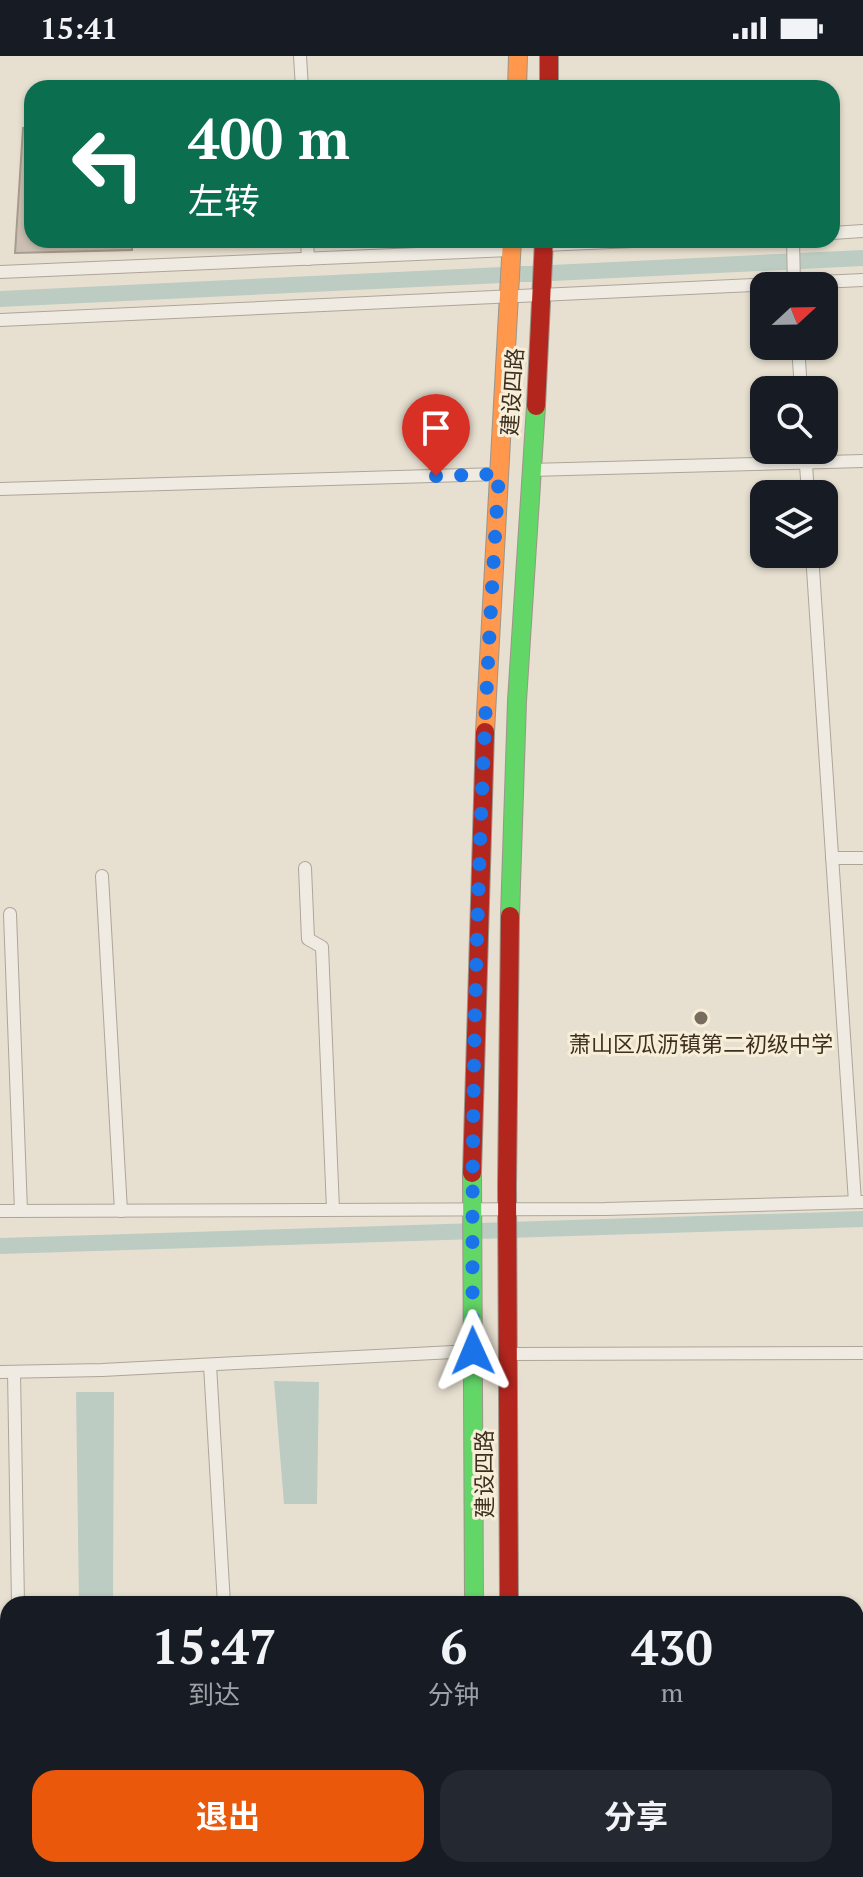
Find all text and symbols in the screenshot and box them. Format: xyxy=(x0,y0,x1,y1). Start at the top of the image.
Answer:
text: 15:41 xyxy=(40,8,118,48)
text: 400 m xyxy=(188,101,350,175)
icon: left xyxy=(56,112,160,216)
text: 左转 xyxy=(188,177,260,224)
north arrow xyxy=(750,272,838,360)
map controls xyxy=(750,272,838,568)
street label: 建设四路 xyxy=(494,347,529,437)
button: search xyxy=(750,376,838,464)
pin xyxy=(402,394,470,476)
icon: arrive xyxy=(414,406,458,450)
button: layers xyxy=(750,480,838,568)
marker: 萧山区瓜沥镇第二初级中学 xyxy=(692,1009,710,1027)
place label: 萧山区瓜沥镇第二初级中学 xyxy=(569,1029,833,1058)
position arrow xyxy=(431,1309,515,1393)
street label: 建设四路 xyxy=(469,1430,498,1518)
text: 15:47 xyxy=(151,1614,276,1678)
text: 6 xyxy=(440,1614,467,1678)
text: 430 xyxy=(631,1615,713,1679)
text: m xyxy=(661,1675,683,1709)
text: 到达 xyxy=(188,1677,240,1711)
text: 分钟 xyxy=(428,1677,480,1711)
button: 退出 xyxy=(32,1770,424,1862)
button: 分享 xyxy=(440,1770,832,1862)

